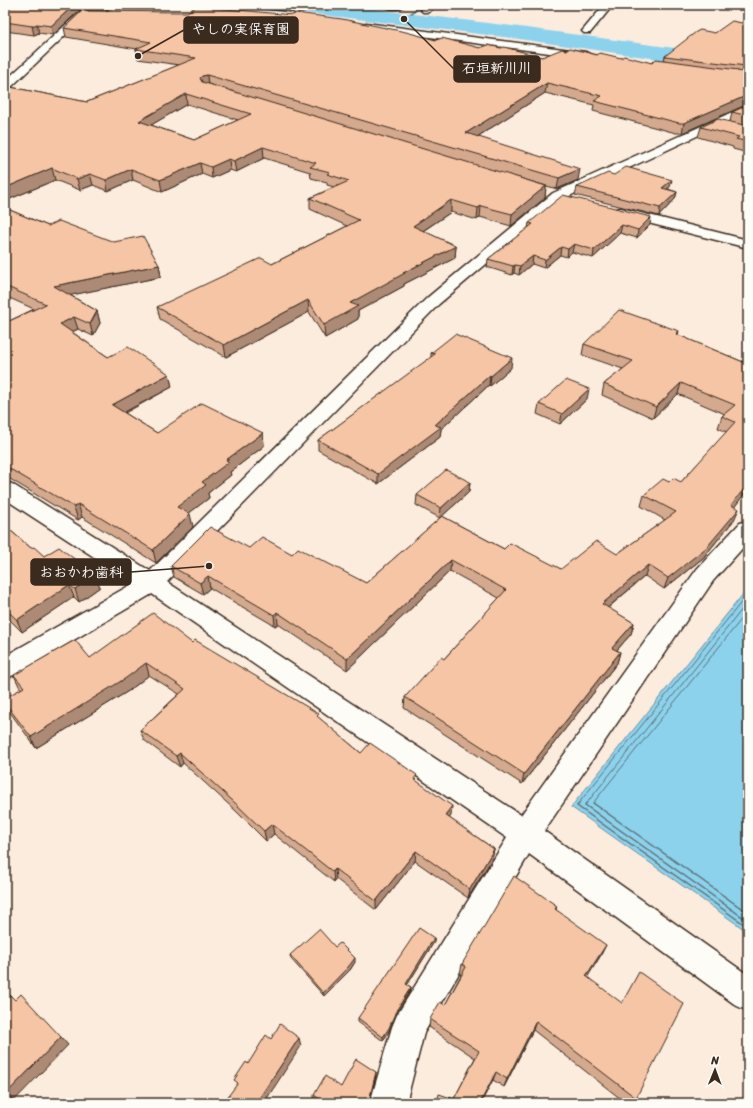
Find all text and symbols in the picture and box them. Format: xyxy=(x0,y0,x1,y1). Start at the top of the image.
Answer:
callout: やしの実保育園 xyxy=(184,17,298,43)
text: やしの実保育園 xyxy=(192,17,290,42)
callout: 石垣新川川 xyxy=(454,56,540,82)
text: 石垣新川川 xyxy=(462,56,532,81)
callout: おおかわ歯科 xyxy=(31,559,131,585)
text: おおかわ歯科 xyxy=(39,560,124,585)
north arrow xyxy=(695,1050,735,1090)
text: N xyxy=(710,1051,720,1070)

